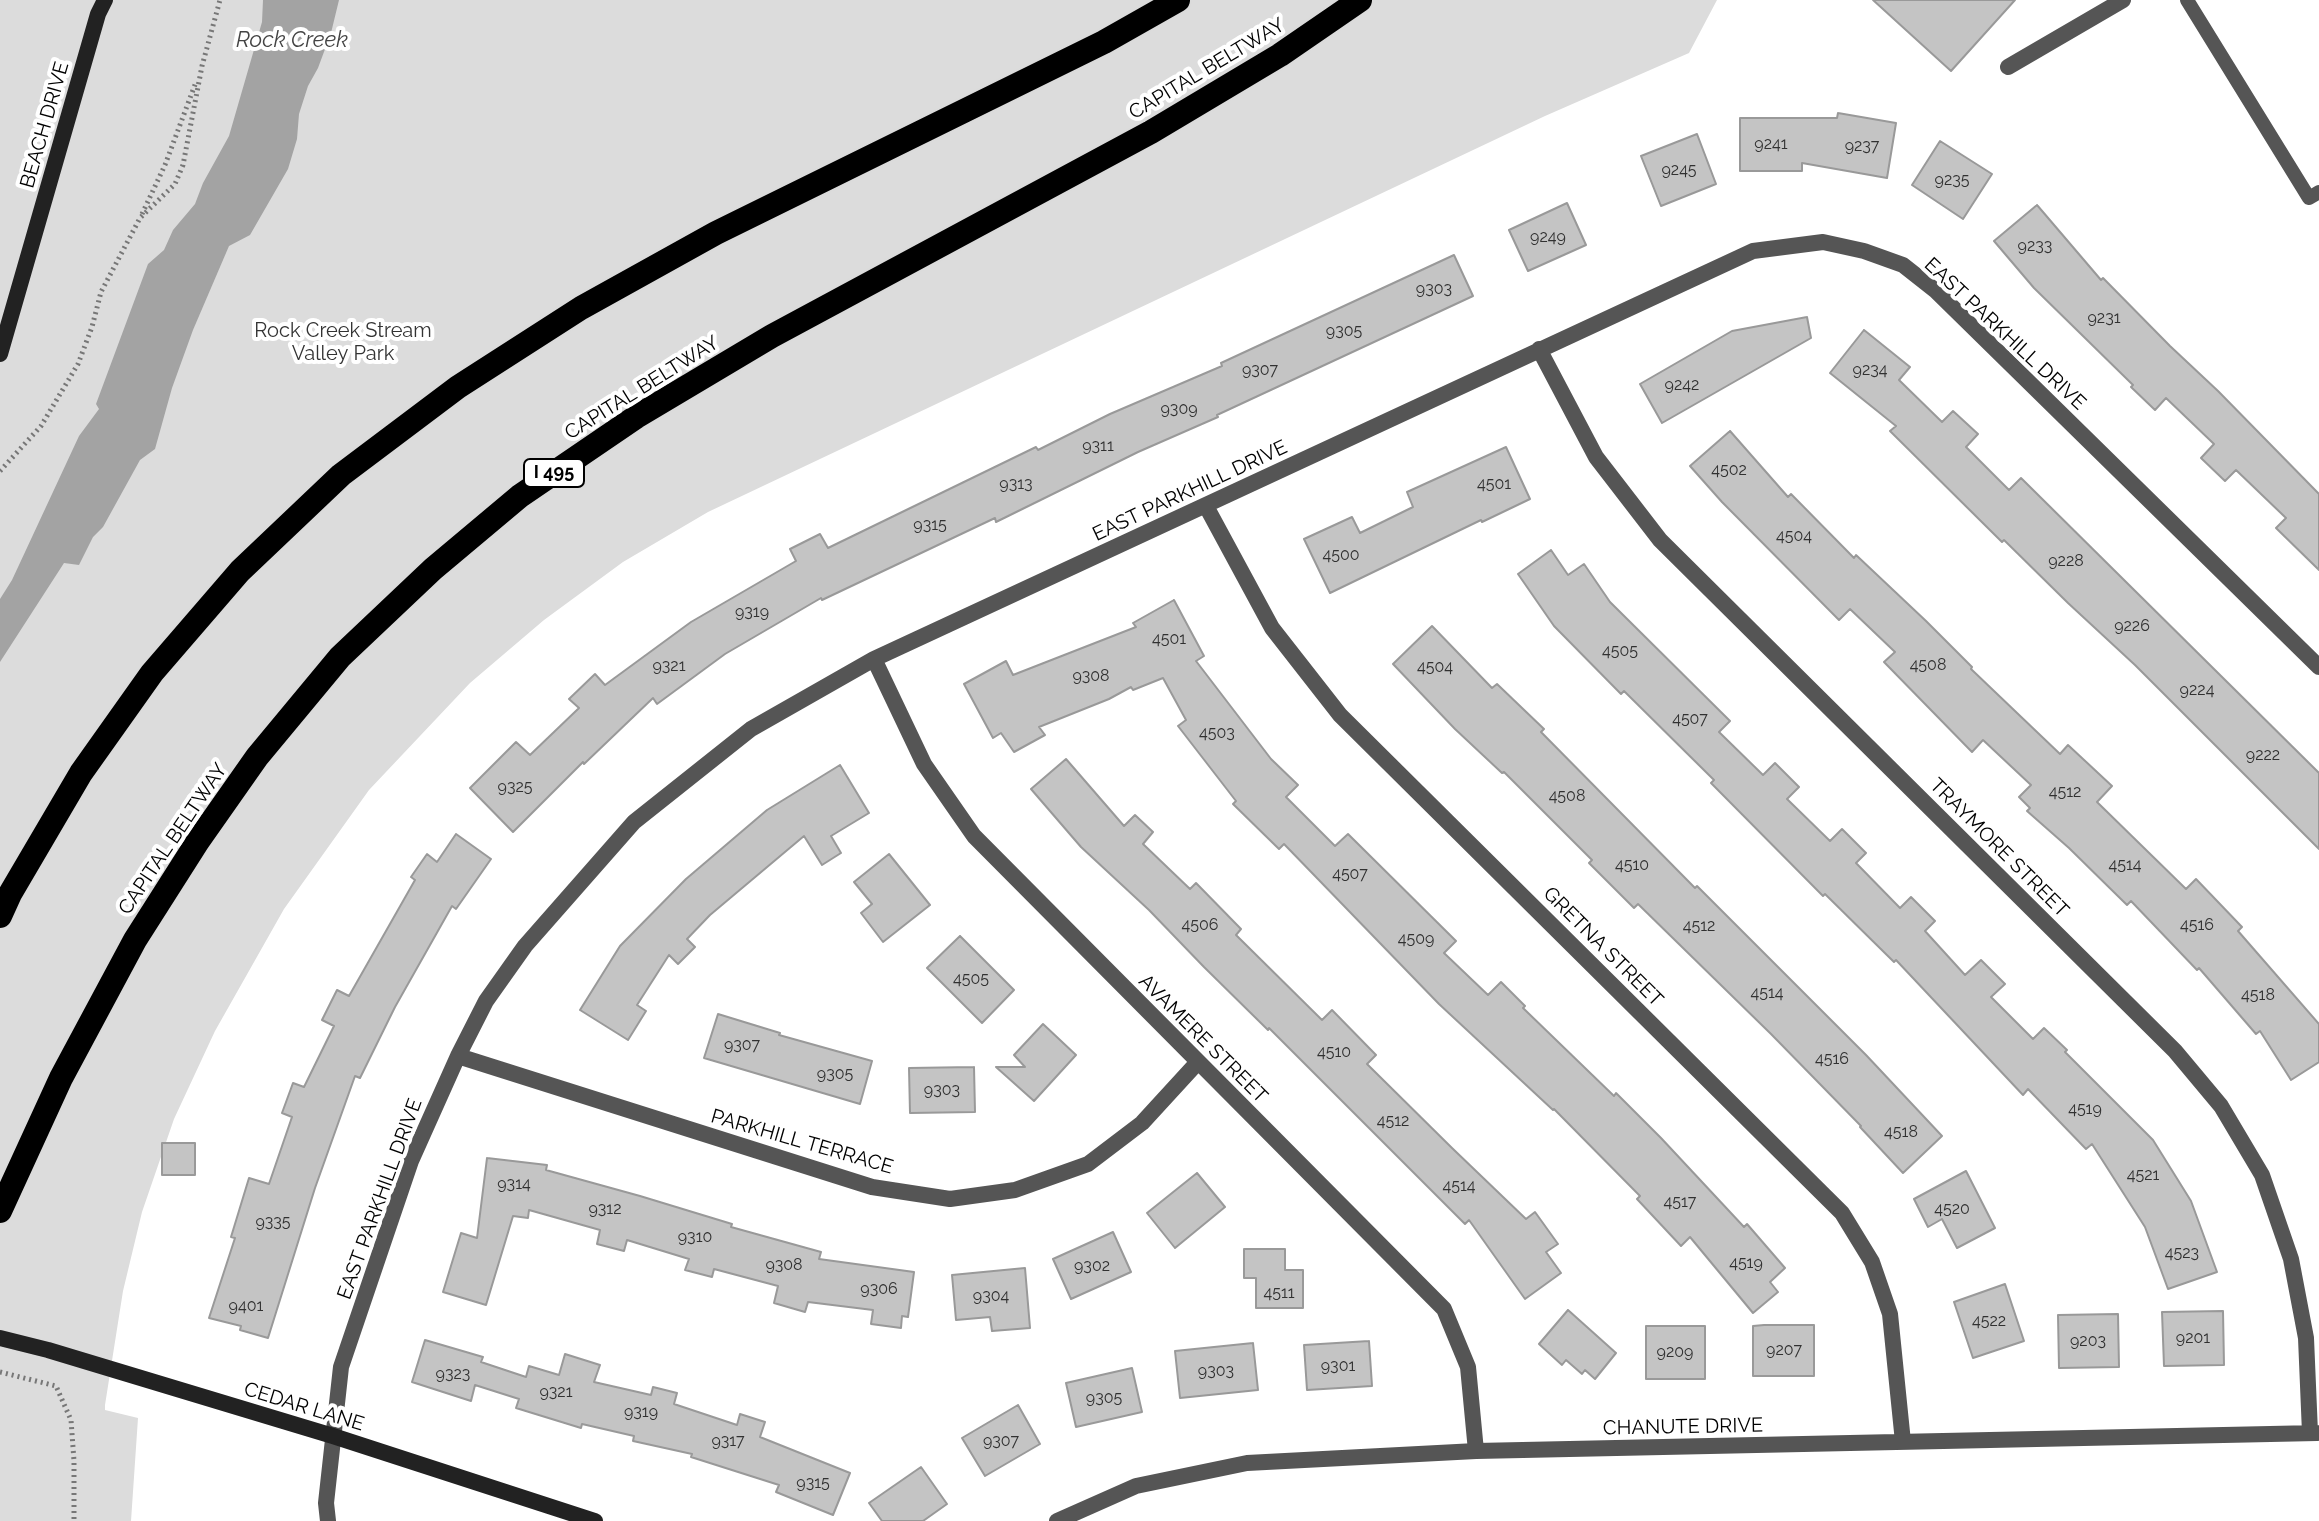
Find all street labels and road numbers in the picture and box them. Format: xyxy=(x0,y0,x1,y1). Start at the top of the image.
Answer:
street label: CAPITAL BELTWAY xyxy=(1125,13,1289,125)
street label: BEACH DRIVE xyxy=(16,59,74,191)
street label: EAST PARKHILL DRIVE xyxy=(1919,253,2091,415)
street label: CAPITAL BELTWAY xyxy=(560,331,724,445)
street label: EAST PARKHILL DRIVE xyxy=(1089,435,1291,547)
road number: I 495 xyxy=(524,459,584,487)
street label: CAPITAL BELTWAY xyxy=(113,759,233,919)
street label: TRAYMORE STREET xyxy=(1924,773,2074,923)
street label: GRETNA STREET xyxy=(1538,882,1668,1012)
street label: AVAMERE STREET xyxy=(1134,970,1272,1108)
street label: EAST PARKHILL DRIVE xyxy=(332,1095,428,1303)
street label: PARKHILL TERRACE xyxy=(708,1105,896,1179)
street label: CEDAR LANE xyxy=(241,1377,367,1437)
street label: CHANUTE DRIVE xyxy=(1603,1414,1763,1440)

